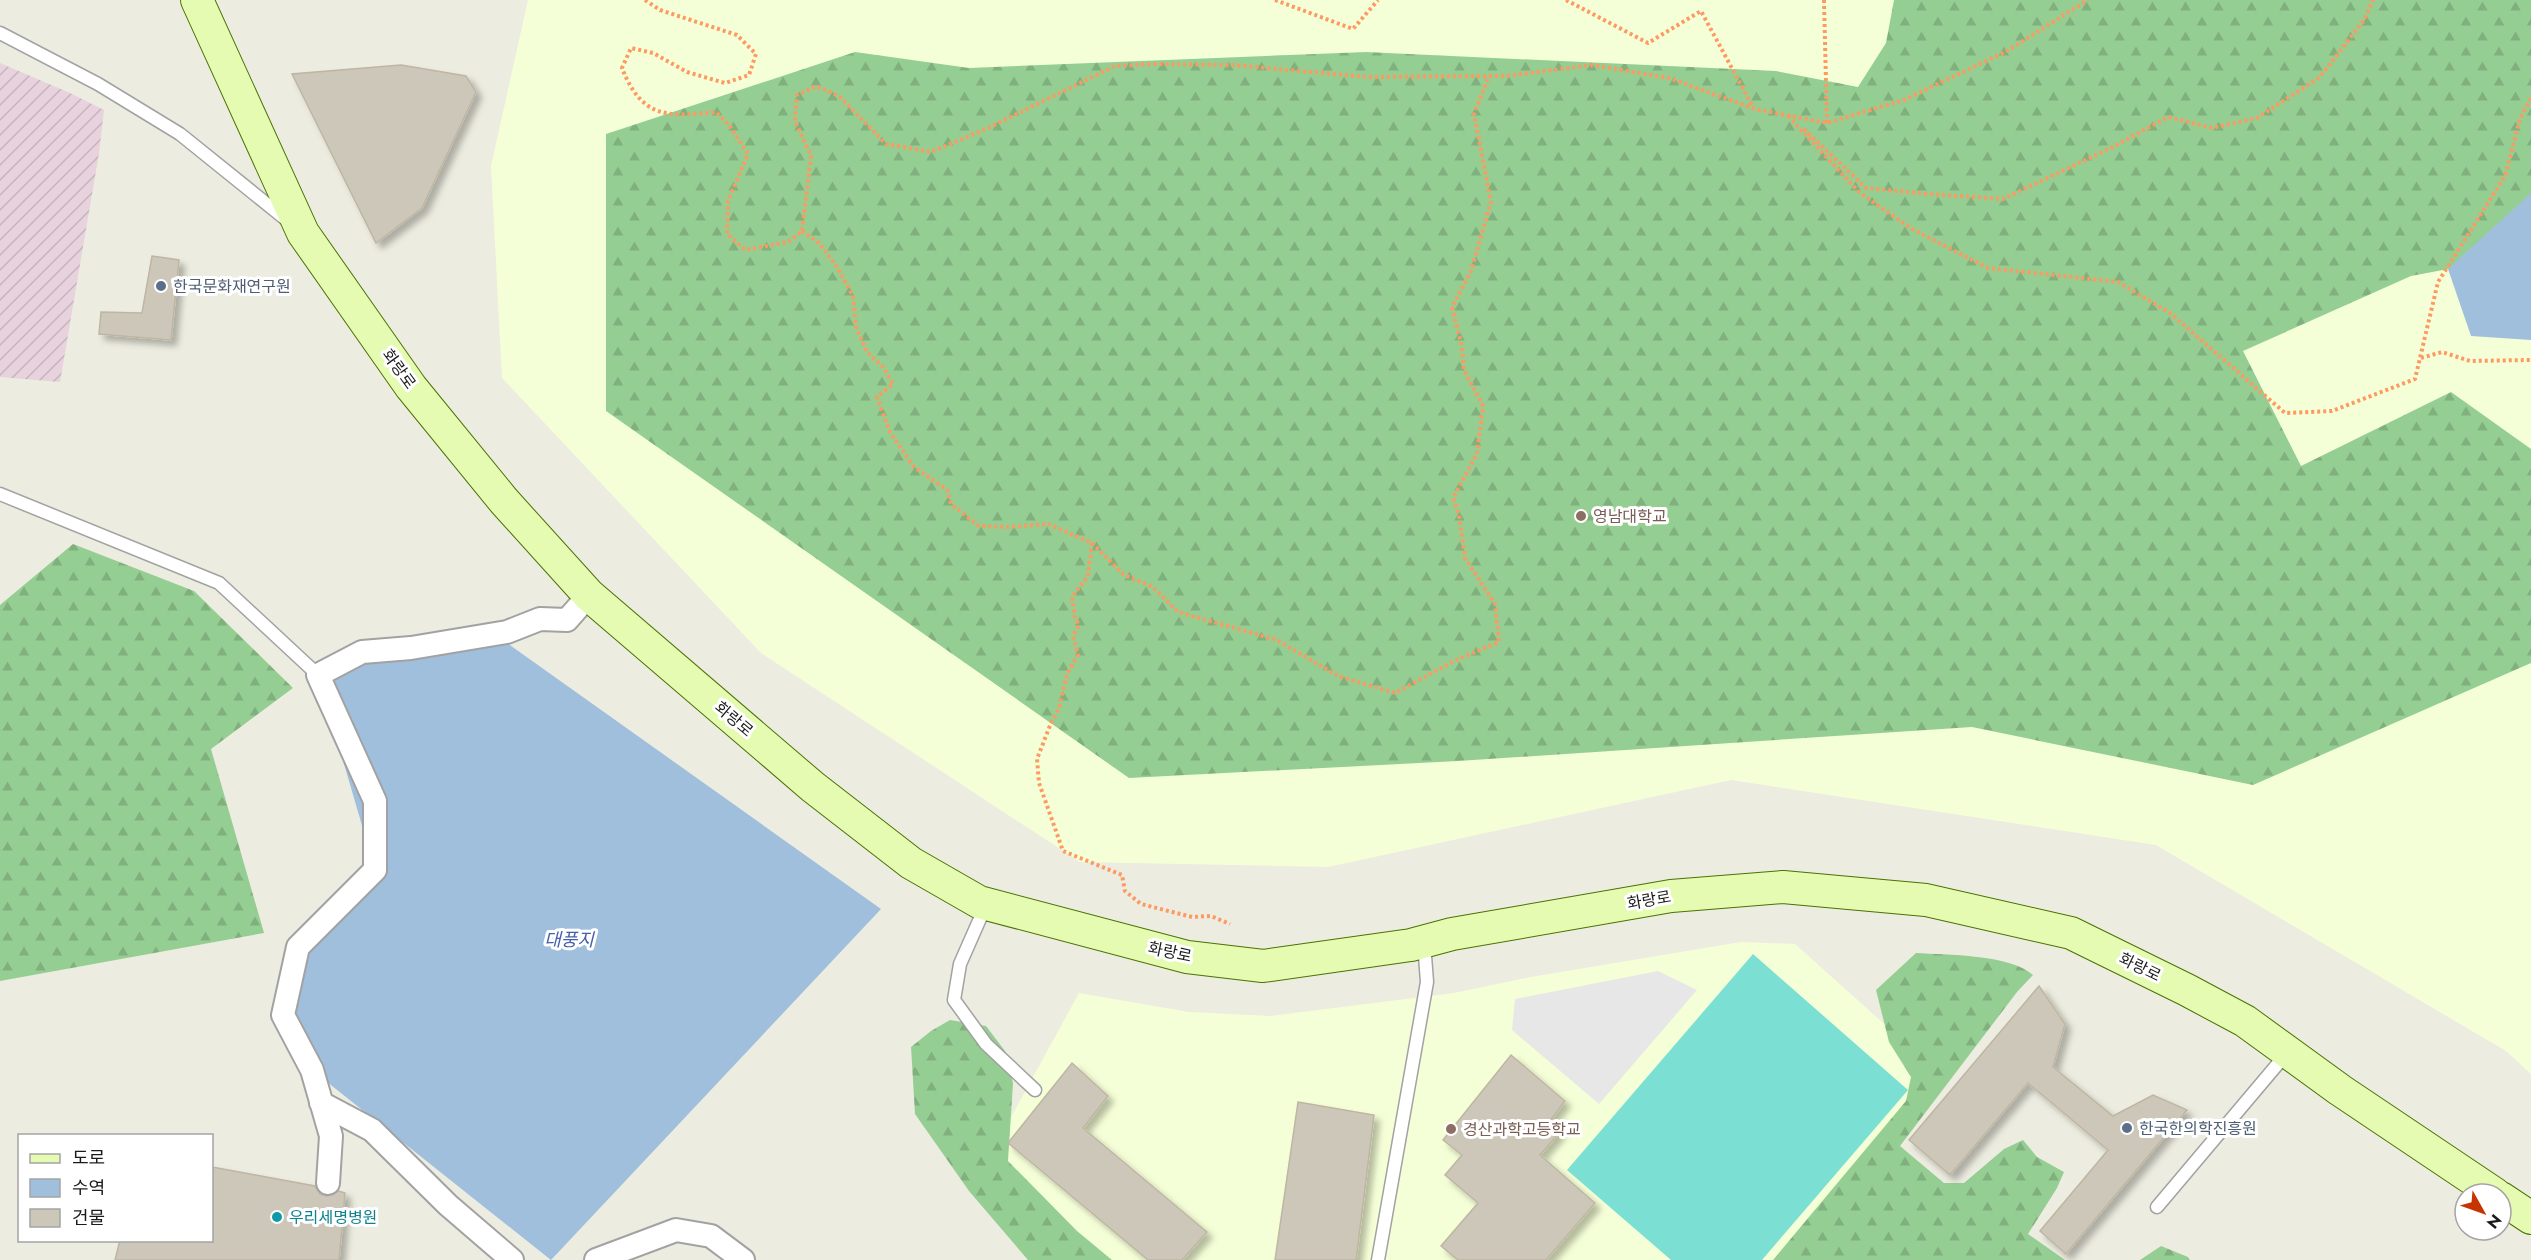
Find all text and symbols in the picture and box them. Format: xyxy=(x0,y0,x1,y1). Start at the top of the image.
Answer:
place label: 한국문화재연구원 xyxy=(173,275,291,298)
marker: 한국문화재연구원 xyxy=(154,279,168,293)
street label: 화랑로 xyxy=(377,344,421,394)
place label: 영남대학교 xyxy=(1593,505,1667,528)
marker: 영남대학교 xyxy=(1574,509,1588,523)
street label: 화랑로 xyxy=(710,696,759,742)
street label: 화랑로 xyxy=(1625,885,1673,915)
water label: 대풍지 xyxy=(544,927,595,953)
street label: 화랑로 xyxy=(1146,936,1194,968)
street label: 화랑로 xyxy=(2115,947,2165,987)
place label: 한국한의학진흥원 xyxy=(2139,1117,2257,1140)
place label: 경산과학고등학교 xyxy=(1463,1118,1581,1141)
marker: 한국한의학진흥원 xyxy=(2120,1121,2134,1135)
marker: 경산과학고등학교 xyxy=(1444,1122,1458,1136)
legend xyxy=(18,1134,213,1242)
text: 도로 xyxy=(72,1145,105,1171)
text: 수역 xyxy=(72,1175,105,1201)
north arrow xyxy=(2453,1182,2513,1242)
text: 건물 xyxy=(72,1205,105,1231)
place label: 우리세명병원 xyxy=(289,1206,377,1229)
text: N xyxy=(2481,1209,2507,1234)
marker: 우리세명병원 xyxy=(270,1210,284,1224)

